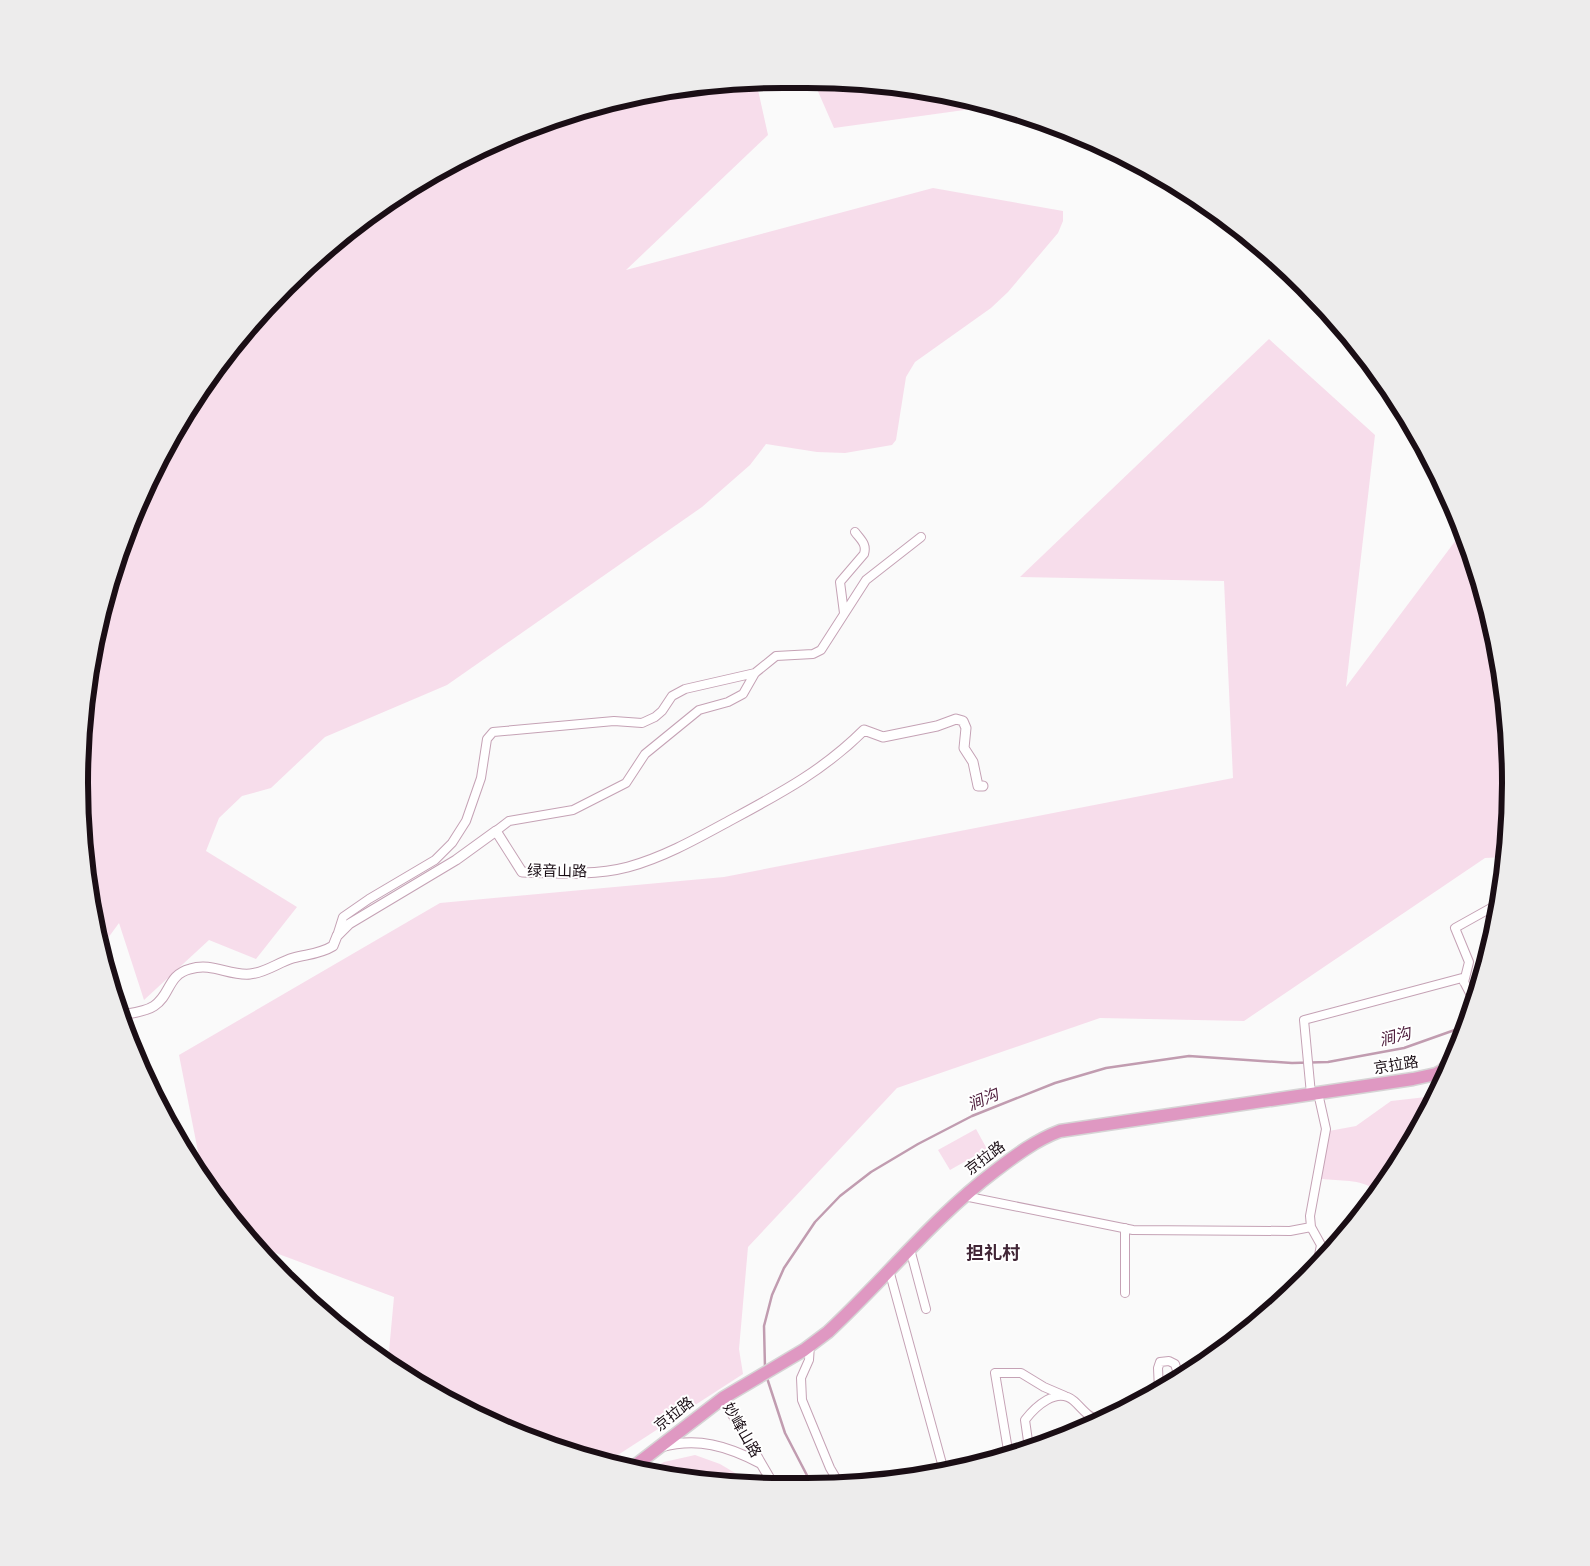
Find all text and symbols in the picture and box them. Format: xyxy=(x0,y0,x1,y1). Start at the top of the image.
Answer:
street label: 绿音山路 xyxy=(527,861,587,881)
water label: 涧沟 xyxy=(1377,1023,1415,1051)
street label: 京拉路 xyxy=(1372,1053,1420,1077)
water label: 涧沟 xyxy=(964,1084,1003,1115)
street label: 京拉路 xyxy=(962,1137,1008,1179)
district label: 担礼村 xyxy=(966,1242,1020,1264)
street label: 京拉路 xyxy=(651,1393,697,1435)
street label: 妙峰山路 xyxy=(719,1400,765,1460)

